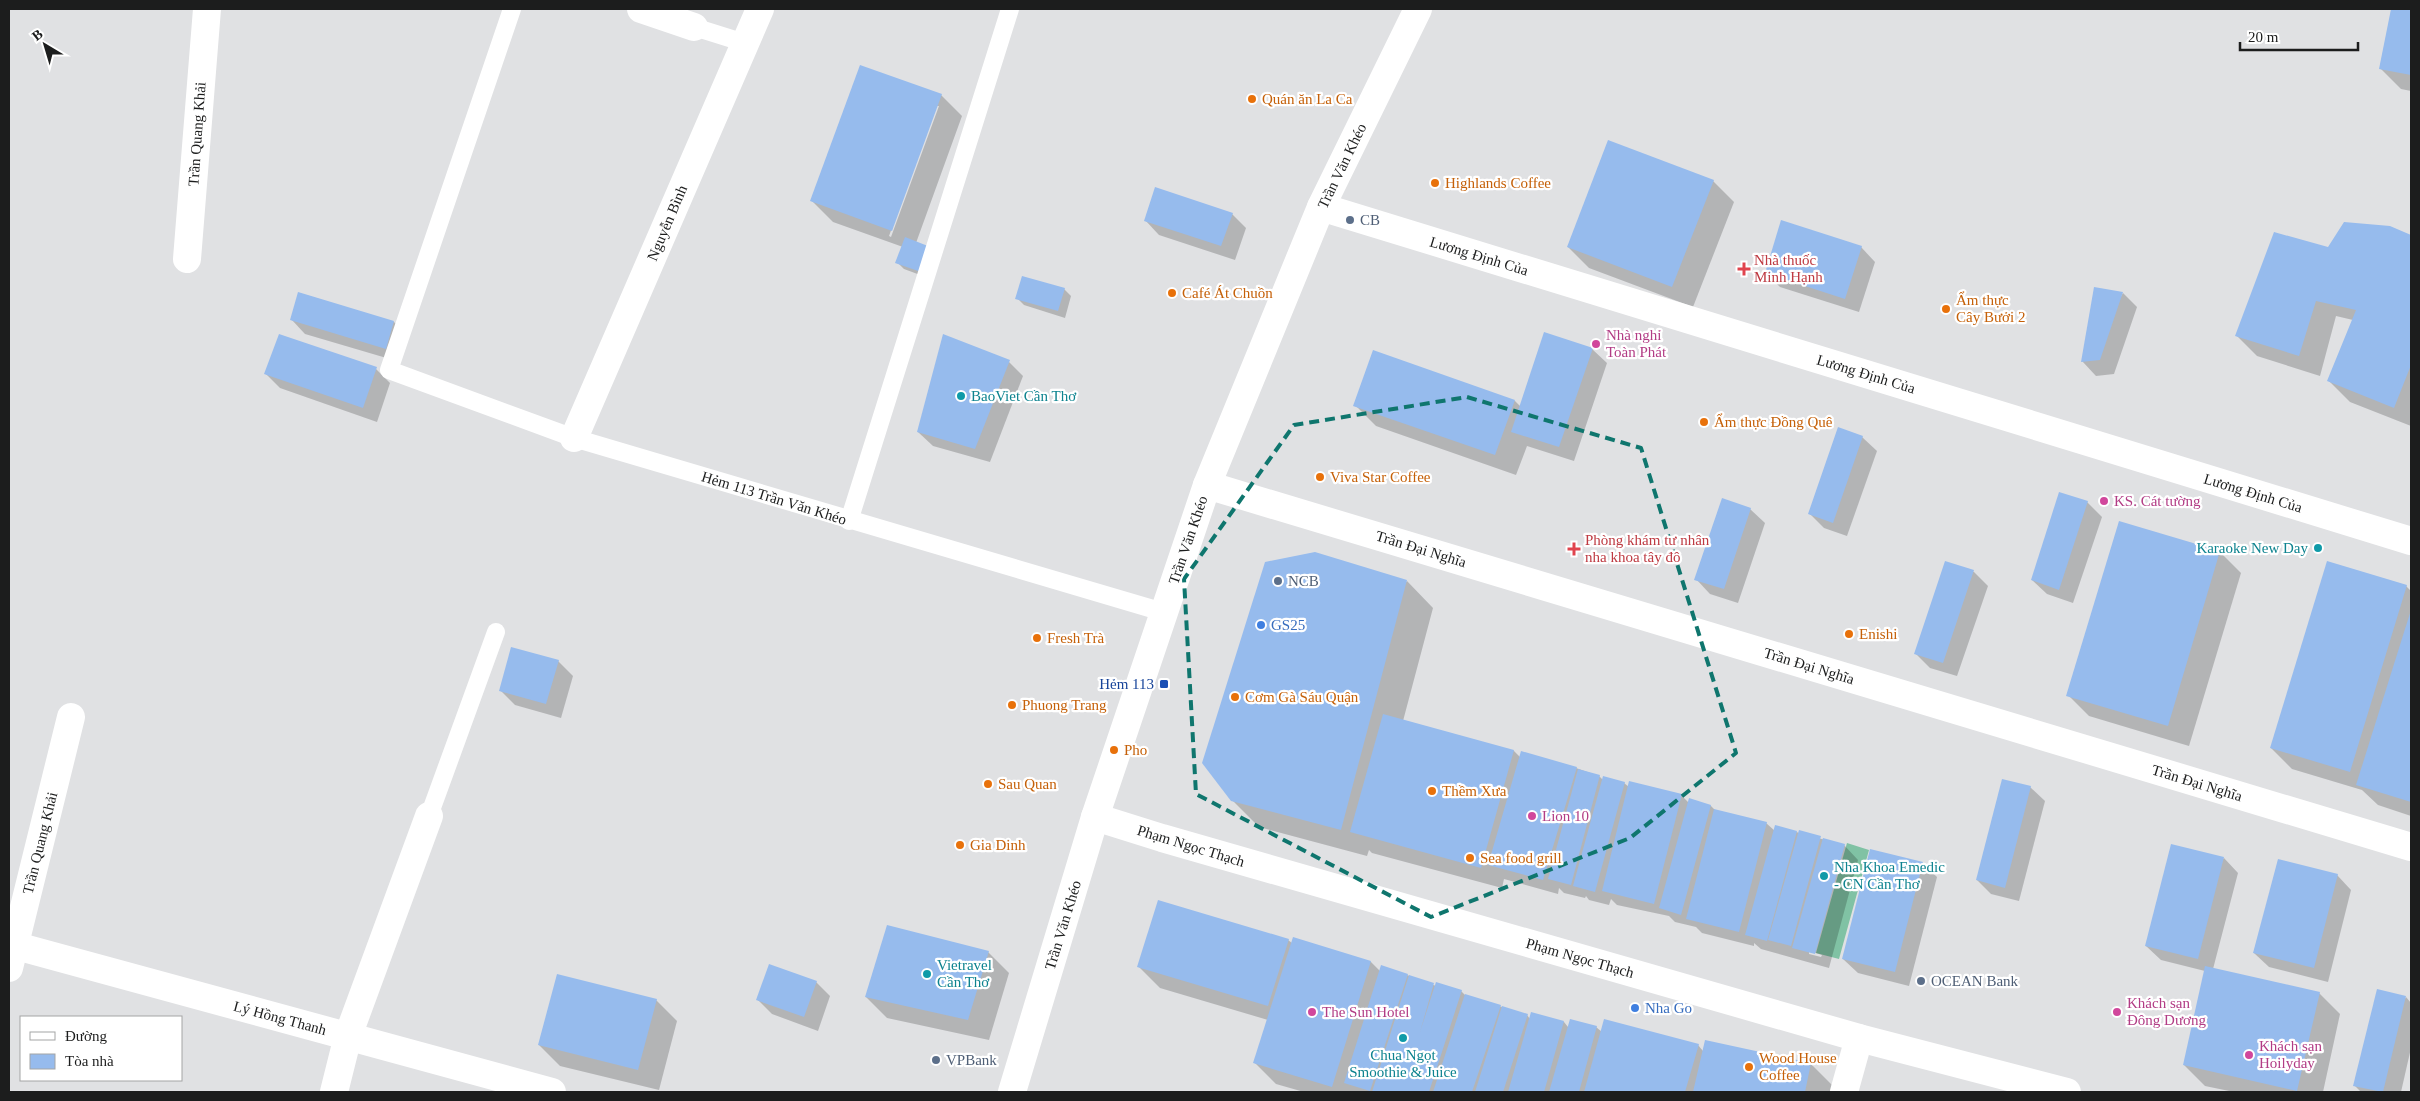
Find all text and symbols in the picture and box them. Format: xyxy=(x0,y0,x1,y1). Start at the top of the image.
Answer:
north arrow xyxy=(20,20,70,70)
scale bar xyxy=(2240,20,2358,52)
text: B xyxy=(29,26,46,44)
text: 20 m xyxy=(2248,29,2279,45)
street label: Trần Quang Khải xyxy=(185,81,209,187)
place label: Quán ăn La Ca xyxy=(1262,91,1353,107)
marker: Quán ăn La Ca xyxy=(1246,93,1258,105)
street label: Trần Văn Khéo xyxy=(1315,121,1369,211)
place label: Highlands Coffee xyxy=(1445,175,1551,191)
marker: Highlands Coffee xyxy=(1429,177,1441,189)
street label: Nguyễn Bình xyxy=(644,182,690,263)
place label: CB xyxy=(1360,212,1380,228)
marker: CB xyxy=(1344,214,1356,226)
street label: Lương Định Của xyxy=(1428,233,1530,279)
place label: Nhà thuốc Minh Hạnh xyxy=(1754,252,1823,285)
marker: Nhà thuốc Minh Hạnh xyxy=(1738,263,1750,275)
place label: Café Át Chuồn xyxy=(1182,285,1273,301)
marker: Café Át Chuồn xyxy=(1166,287,1178,299)
place label: Ẩm thực Cây Bưởi 2 xyxy=(1956,291,2025,325)
marker: Ẩm thực Cây Bưởi 2 xyxy=(1940,303,1952,315)
place label: Nhà nghỉ Toàn Phát xyxy=(1606,327,1667,360)
marker: Nhà nghỉ Toàn Phát xyxy=(1590,338,1602,350)
street label: Lương Định Của xyxy=(1815,351,1917,397)
place label: BaoViet Cần Thơ xyxy=(971,388,1077,404)
marker: BaoViet Cần Thơ xyxy=(955,390,967,402)
place label: Ẩm thực Đồng Quê xyxy=(1714,413,1833,430)
marker: Ẩm thực Đồng Quê xyxy=(1698,416,1710,428)
street label: Hẻm 113 Trần Văn Khéo xyxy=(700,468,848,528)
place label: Viva Star Coffee xyxy=(1330,469,1431,485)
street label: Lương Định Của xyxy=(2202,470,2304,516)
marker: Viva Star Coffee xyxy=(1314,471,1326,483)
place label: KS. Cát tường xyxy=(2114,493,2201,509)
street label: Trần Văn Khéo xyxy=(1165,494,1211,586)
marker: KS. Cát tường xyxy=(2098,495,2110,507)
street label: Trần Đại Nghĩa xyxy=(1374,528,1468,570)
place label: Phòng khám tư nhân nha khoa tây đô xyxy=(1585,532,1710,565)
place label: Karaoke New Day xyxy=(2196,540,2308,556)
marker: Phòng khám tư nhân nha khoa tây đô xyxy=(1567,542,1581,556)
marker: Karaoke New Day xyxy=(2312,542,2324,554)
place label: NCB xyxy=(1288,573,1319,589)
marker: NCB xyxy=(1272,575,1284,587)
place label: GS25 xyxy=(1271,617,1305,633)
marker: GS25 xyxy=(1255,619,1267,631)
place label: Enishi xyxy=(1859,626,1897,642)
marker: Enishi xyxy=(1843,628,1855,640)
place label: Fresh Trà xyxy=(1047,630,1104,646)
marker: Fresh Trà xyxy=(1031,632,1043,644)
street label: Trần Đại Nghĩa xyxy=(1762,645,1856,687)
place label: Hẻm 113 xyxy=(1099,676,1154,692)
marker: Hẻm 113 xyxy=(1158,678,1170,690)
place label: Cơm Gà Sáu Quận xyxy=(1245,689,1359,705)
marker: Cơm Gà Sáu Quận xyxy=(1229,691,1241,703)
place label: Phuong Trang xyxy=(1022,697,1107,713)
marker: Phuong Trang xyxy=(1006,699,1018,711)
place label: Pho xyxy=(1124,742,1147,758)
marker: Pho xyxy=(1108,744,1120,756)
street label: Trần Đại Nghĩa xyxy=(2150,762,2244,804)
place label: Sau Quan xyxy=(998,776,1057,792)
marker: Sau Quan xyxy=(982,778,994,790)
place label: Thềm Xưa xyxy=(1442,783,1507,799)
marker: Thềm Xưa xyxy=(1426,785,1438,797)
street label: Trần Quang Khải xyxy=(20,790,60,896)
place label: Lion 10 xyxy=(1542,808,1589,824)
marker: Lion 10 xyxy=(1526,810,1538,822)
street label: Phạm Ngọc Thạch xyxy=(1135,822,1247,870)
place label: Gia Dinh xyxy=(970,837,1026,853)
marker: Gia Dinh xyxy=(954,839,966,851)
place label: Sea food grill xyxy=(1480,850,1562,866)
marker: Sea food grill xyxy=(1464,852,1476,864)
place label: Nha Khoa Emedic - CN Cần Thơ xyxy=(1834,859,1945,892)
marker: Nha Khoa Emedic - CN Cần Thơ xyxy=(1818,870,1830,882)
street label: Trần Văn Khéo xyxy=(1042,878,1084,972)
street label: Phạm Ngọc Thạch xyxy=(1524,935,1636,981)
place label: Vietravel Cần Thơ xyxy=(937,957,992,990)
marker: Vietravel Cần Thơ xyxy=(921,968,933,980)
place label: OCEAN Bank xyxy=(1931,973,2019,989)
marker: OCEAN Bank xyxy=(1915,975,1927,987)
place label: Khách sạn Đông Dương xyxy=(2127,995,2206,1028)
street label: Lý Hồng Thanh xyxy=(232,998,329,1038)
place label: Nha Go xyxy=(1645,1000,1692,1016)
marker: Nha Go xyxy=(1629,1002,1641,1014)
place label: The Sun Hotel xyxy=(1322,1004,1410,1020)
marker: The Sun Hotel xyxy=(1306,1006,1318,1018)
marker: Khách sạn Đông Dương xyxy=(2111,1006,2123,1018)
legend xyxy=(20,1016,182,1081)
text: Đường xyxy=(65,1028,107,1044)
marker: Chua Ngọt Smoothie & Juice xyxy=(1397,1032,1409,1044)
place label: Khách sạn Hoilyday xyxy=(2259,1038,2322,1071)
place label: Chua Ngọt Smoothie & Juice xyxy=(1349,1047,1457,1080)
marker: Khách sạn Hoilyday xyxy=(2243,1049,2255,1061)
place label: Wood House Coffee xyxy=(1759,1050,1837,1083)
place label: VPBank xyxy=(946,1052,997,1068)
text: Tòa nhà xyxy=(65,1053,114,1069)
marker: VPBank xyxy=(930,1054,942,1066)
marker: Wood House Coffee xyxy=(1743,1061,1755,1073)

